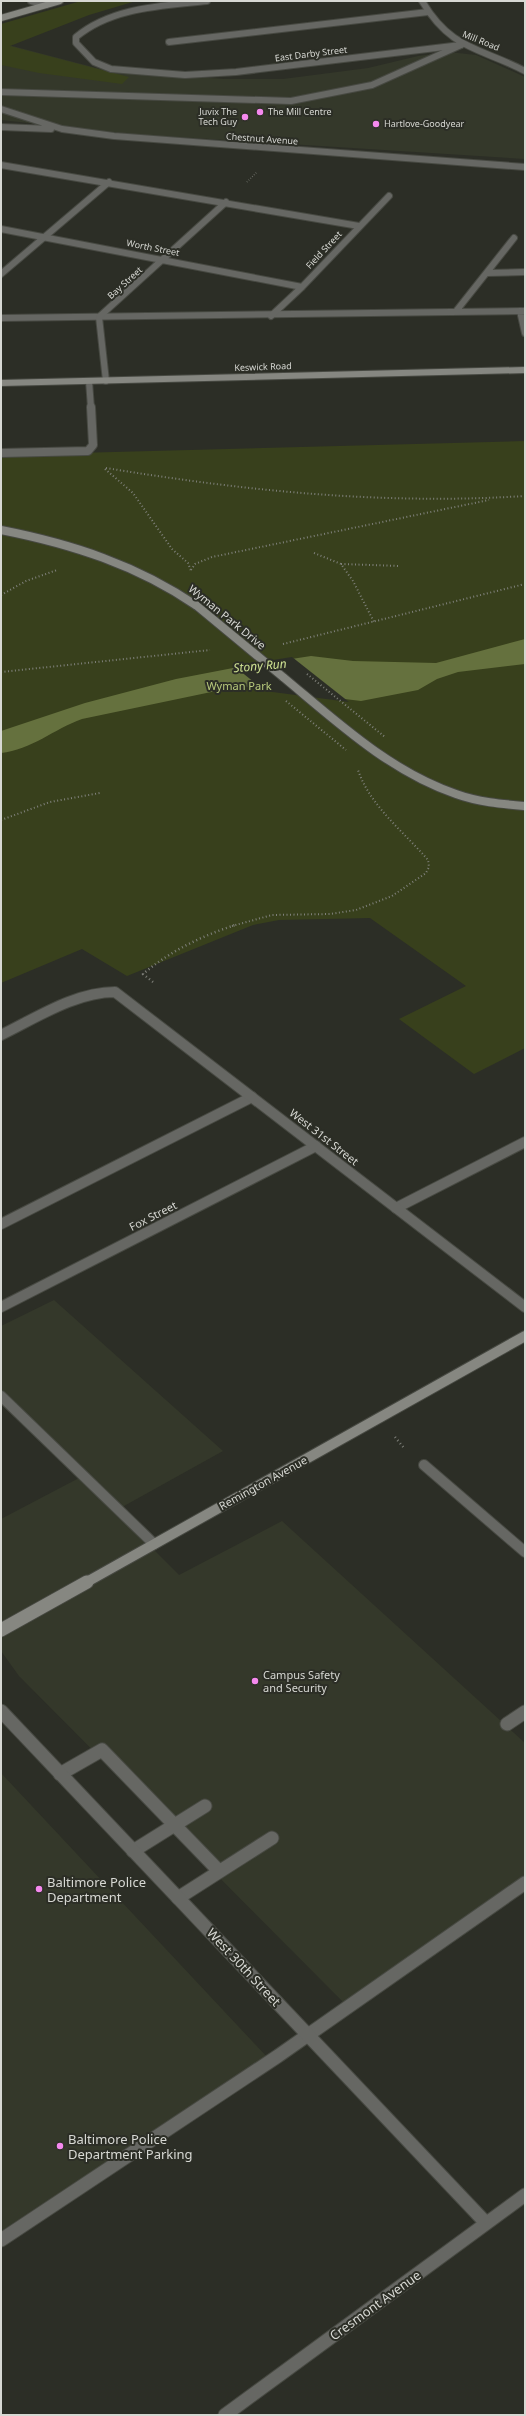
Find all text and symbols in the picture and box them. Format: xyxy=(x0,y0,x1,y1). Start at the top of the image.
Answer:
street label: Mill Road xyxy=(461,27,502,54)
street label: East Darby Street xyxy=(274,43,349,64)
place label: Juvix The Tech Guy xyxy=(198,105,237,128)
place label: The Mill Centre xyxy=(268,105,332,118)
marker: The Mill Centre xyxy=(255,107,265,117)
marker: Juvix The Tech Guy xyxy=(240,112,250,122)
place label: Hartlove-Goodyear xyxy=(384,117,465,130)
marker: Hartlove-Goodyear xyxy=(371,119,381,129)
street label: Chestnut Avenue xyxy=(226,129,299,148)
street label: Field Street xyxy=(303,227,345,271)
street label: Worth Street xyxy=(126,236,181,259)
street label: Bay Street xyxy=(104,263,146,302)
street label: Keswick Road xyxy=(234,359,292,374)
street label: Wyman Park Drive xyxy=(186,581,269,652)
water label: Stony Run xyxy=(233,655,287,676)
park label: Wyman Park xyxy=(206,678,272,693)
street label: West 31st Street xyxy=(287,1105,362,1168)
street label: Fox Street xyxy=(126,1197,179,1234)
street label: Remington Avenue xyxy=(216,1452,310,1513)
place label: Campus Safety and Security xyxy=(263,1667,340,1695)
marker: Campus Safety and Security xyxy=(250,1676,260,1686)
place label: Baltimore Police Department xyxy=(47,1873,146,1906)
marker: Baltimore Police Department xyxy=(34,1884,44,1894)
street label: West 30th Street xyxy=(203,1924,285,2010)
place label: Baltimore Police Department Parking xyxy=(68,2130,193,2163)
marker: Baltimore Police Department Parking xyxy=(55,2141,65,2151)
street label: Cresmont Avenue xyxy=(326,2266,424,2344)

